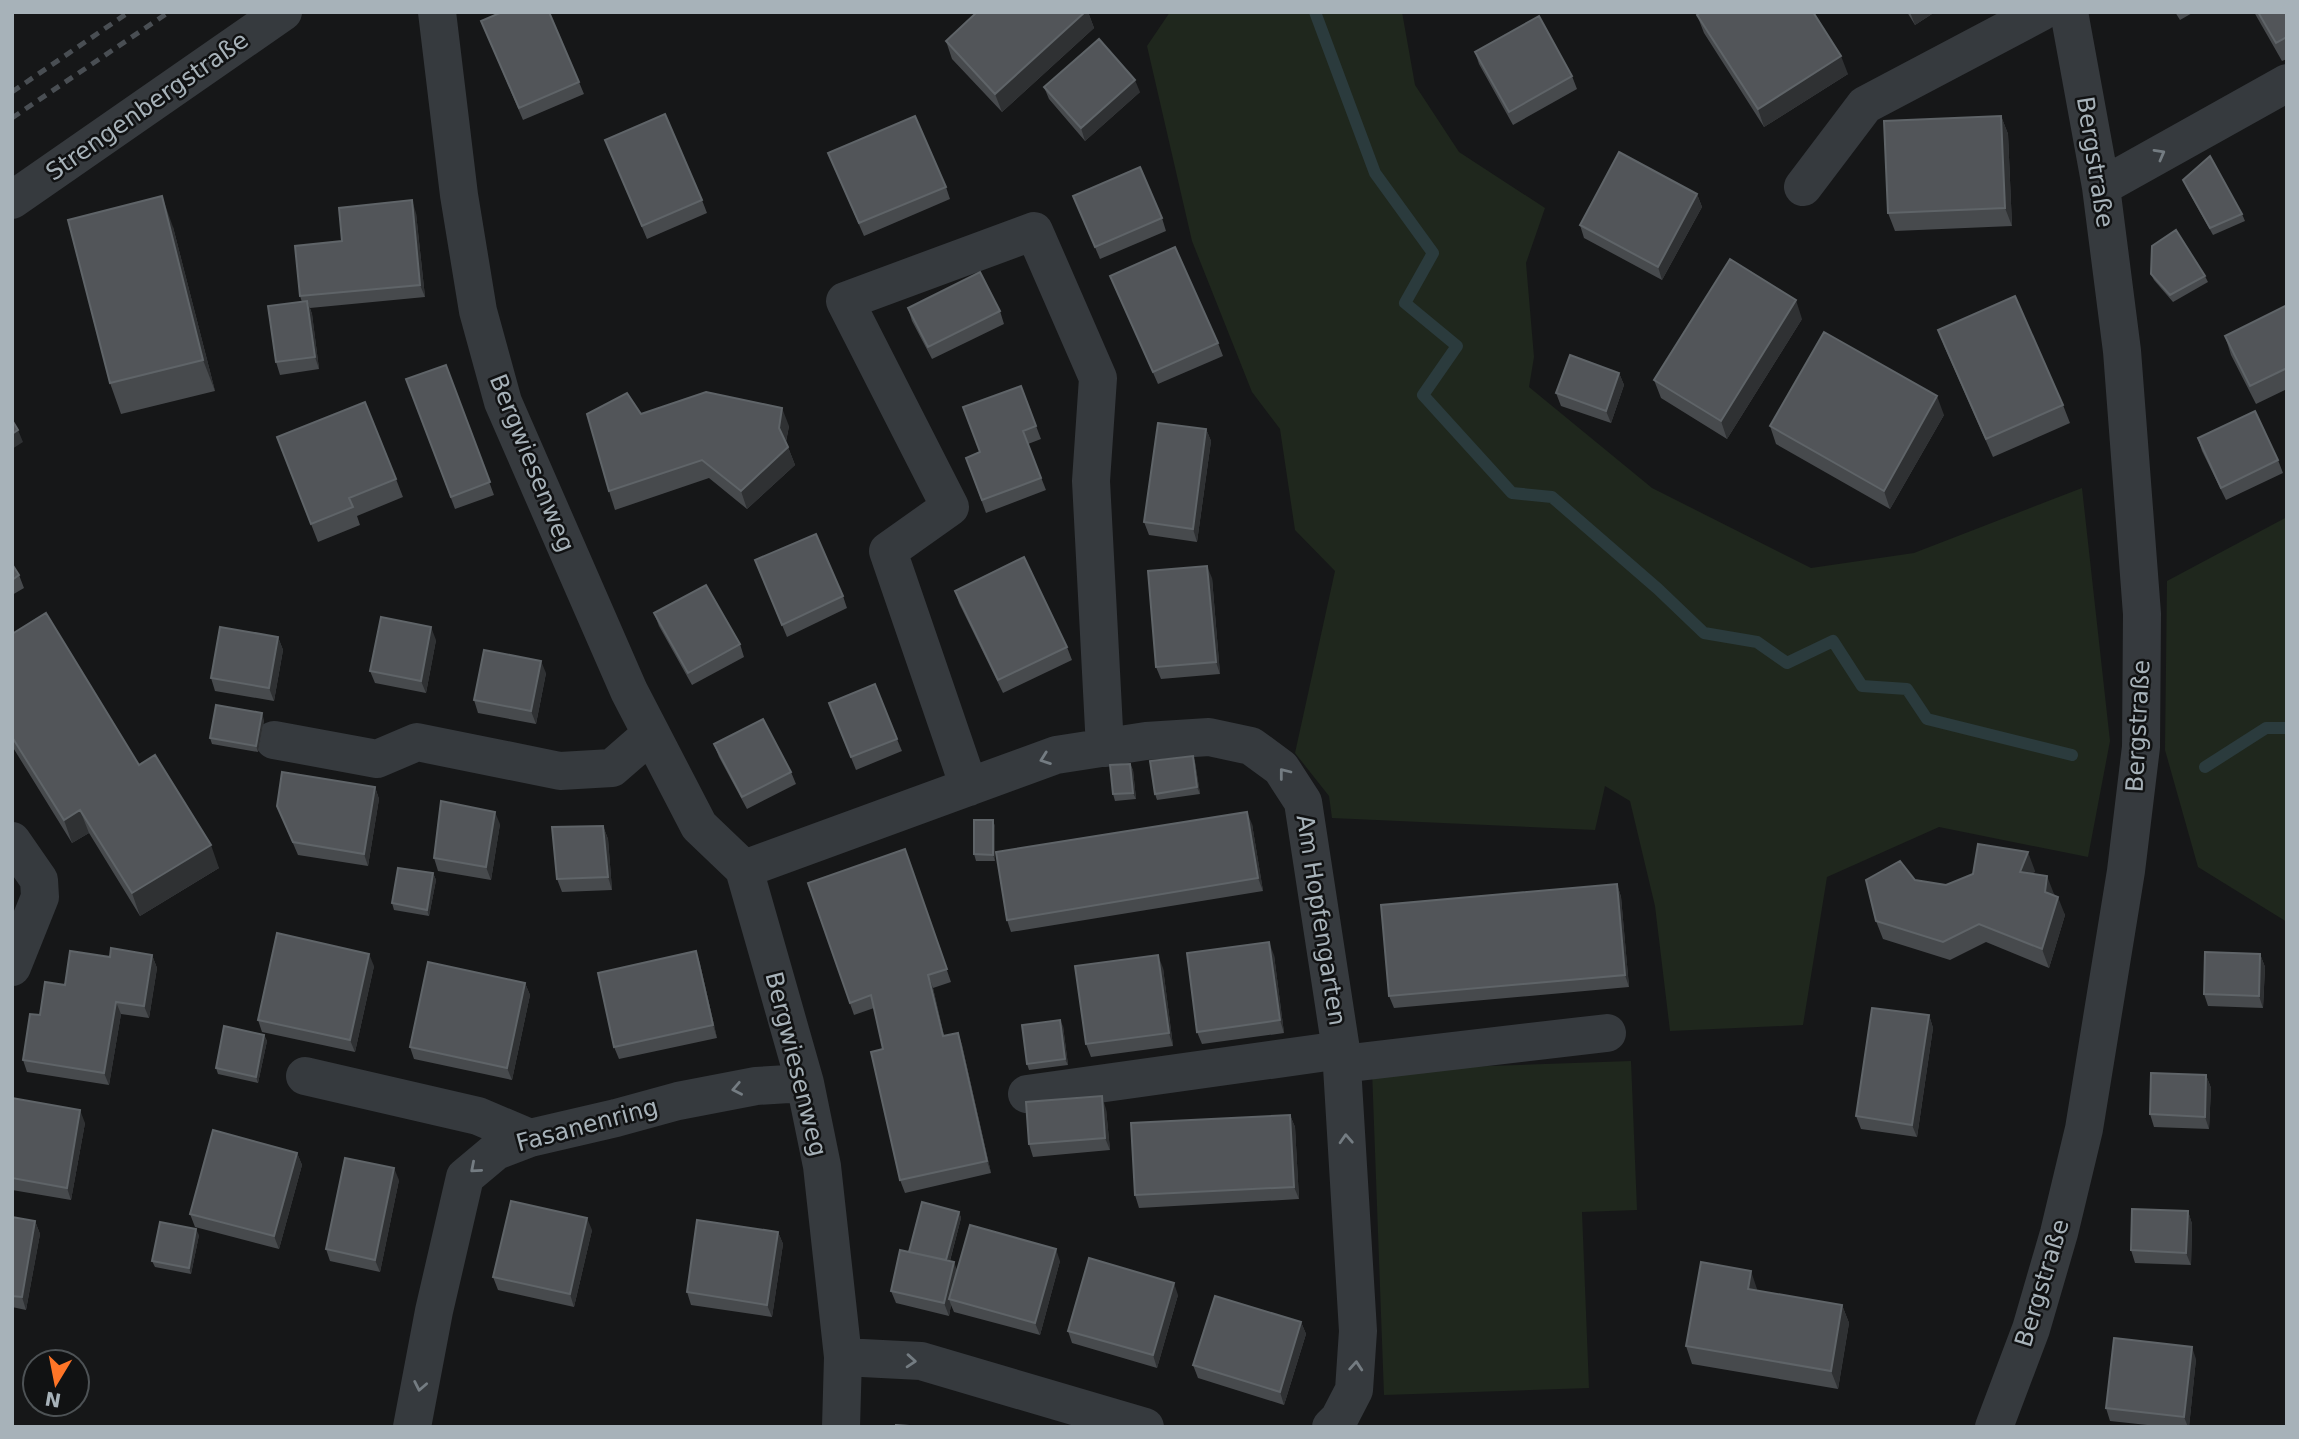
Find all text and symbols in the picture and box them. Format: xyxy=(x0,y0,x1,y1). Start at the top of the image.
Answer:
street label: Strengenbergstraße xyxy=(41,26,253,186)
street label: Bergstraße xyxy=(2071,94,2119,230)
one-way arrow xyxy=(2153,149,2166,162)
street label: Bergwiesenweg xyxy=(484,370,580,556)
street label: Bergstraße xyxy=(2121,659,2155,793)
one-way arrow xyxy=(1040,751,1052,765)
one-way arrow xyxy=(1279,769,1292,781)
street label: Am Hopfengarten xyxy=(1291,813,1351,1027)
street label: Bergwiesenweg xyxy=(760,969,832,1159)
one-way arrow xyxy=(731,1081,743,1096)
street label: Fasanenring xyxy=(513,1093,661,1157)
one-way arrow xyxy=(1339,1133,1354,1144)
one-way arrow xyxy=(471,1160,484,1172)
street label: Bergstraße xyxy=(2009,1216,2075,1350)
north arrow xyxy=(21,1348,91,1418)
one-way arrow xyxy=(906,1353,917,1368)
one-way arrow xyxy=(1348,1360,1363,1371)
one-way arrow xyxy=(413,1380,428,1392)
text: N xyxy=(43,1388,63,1412)

